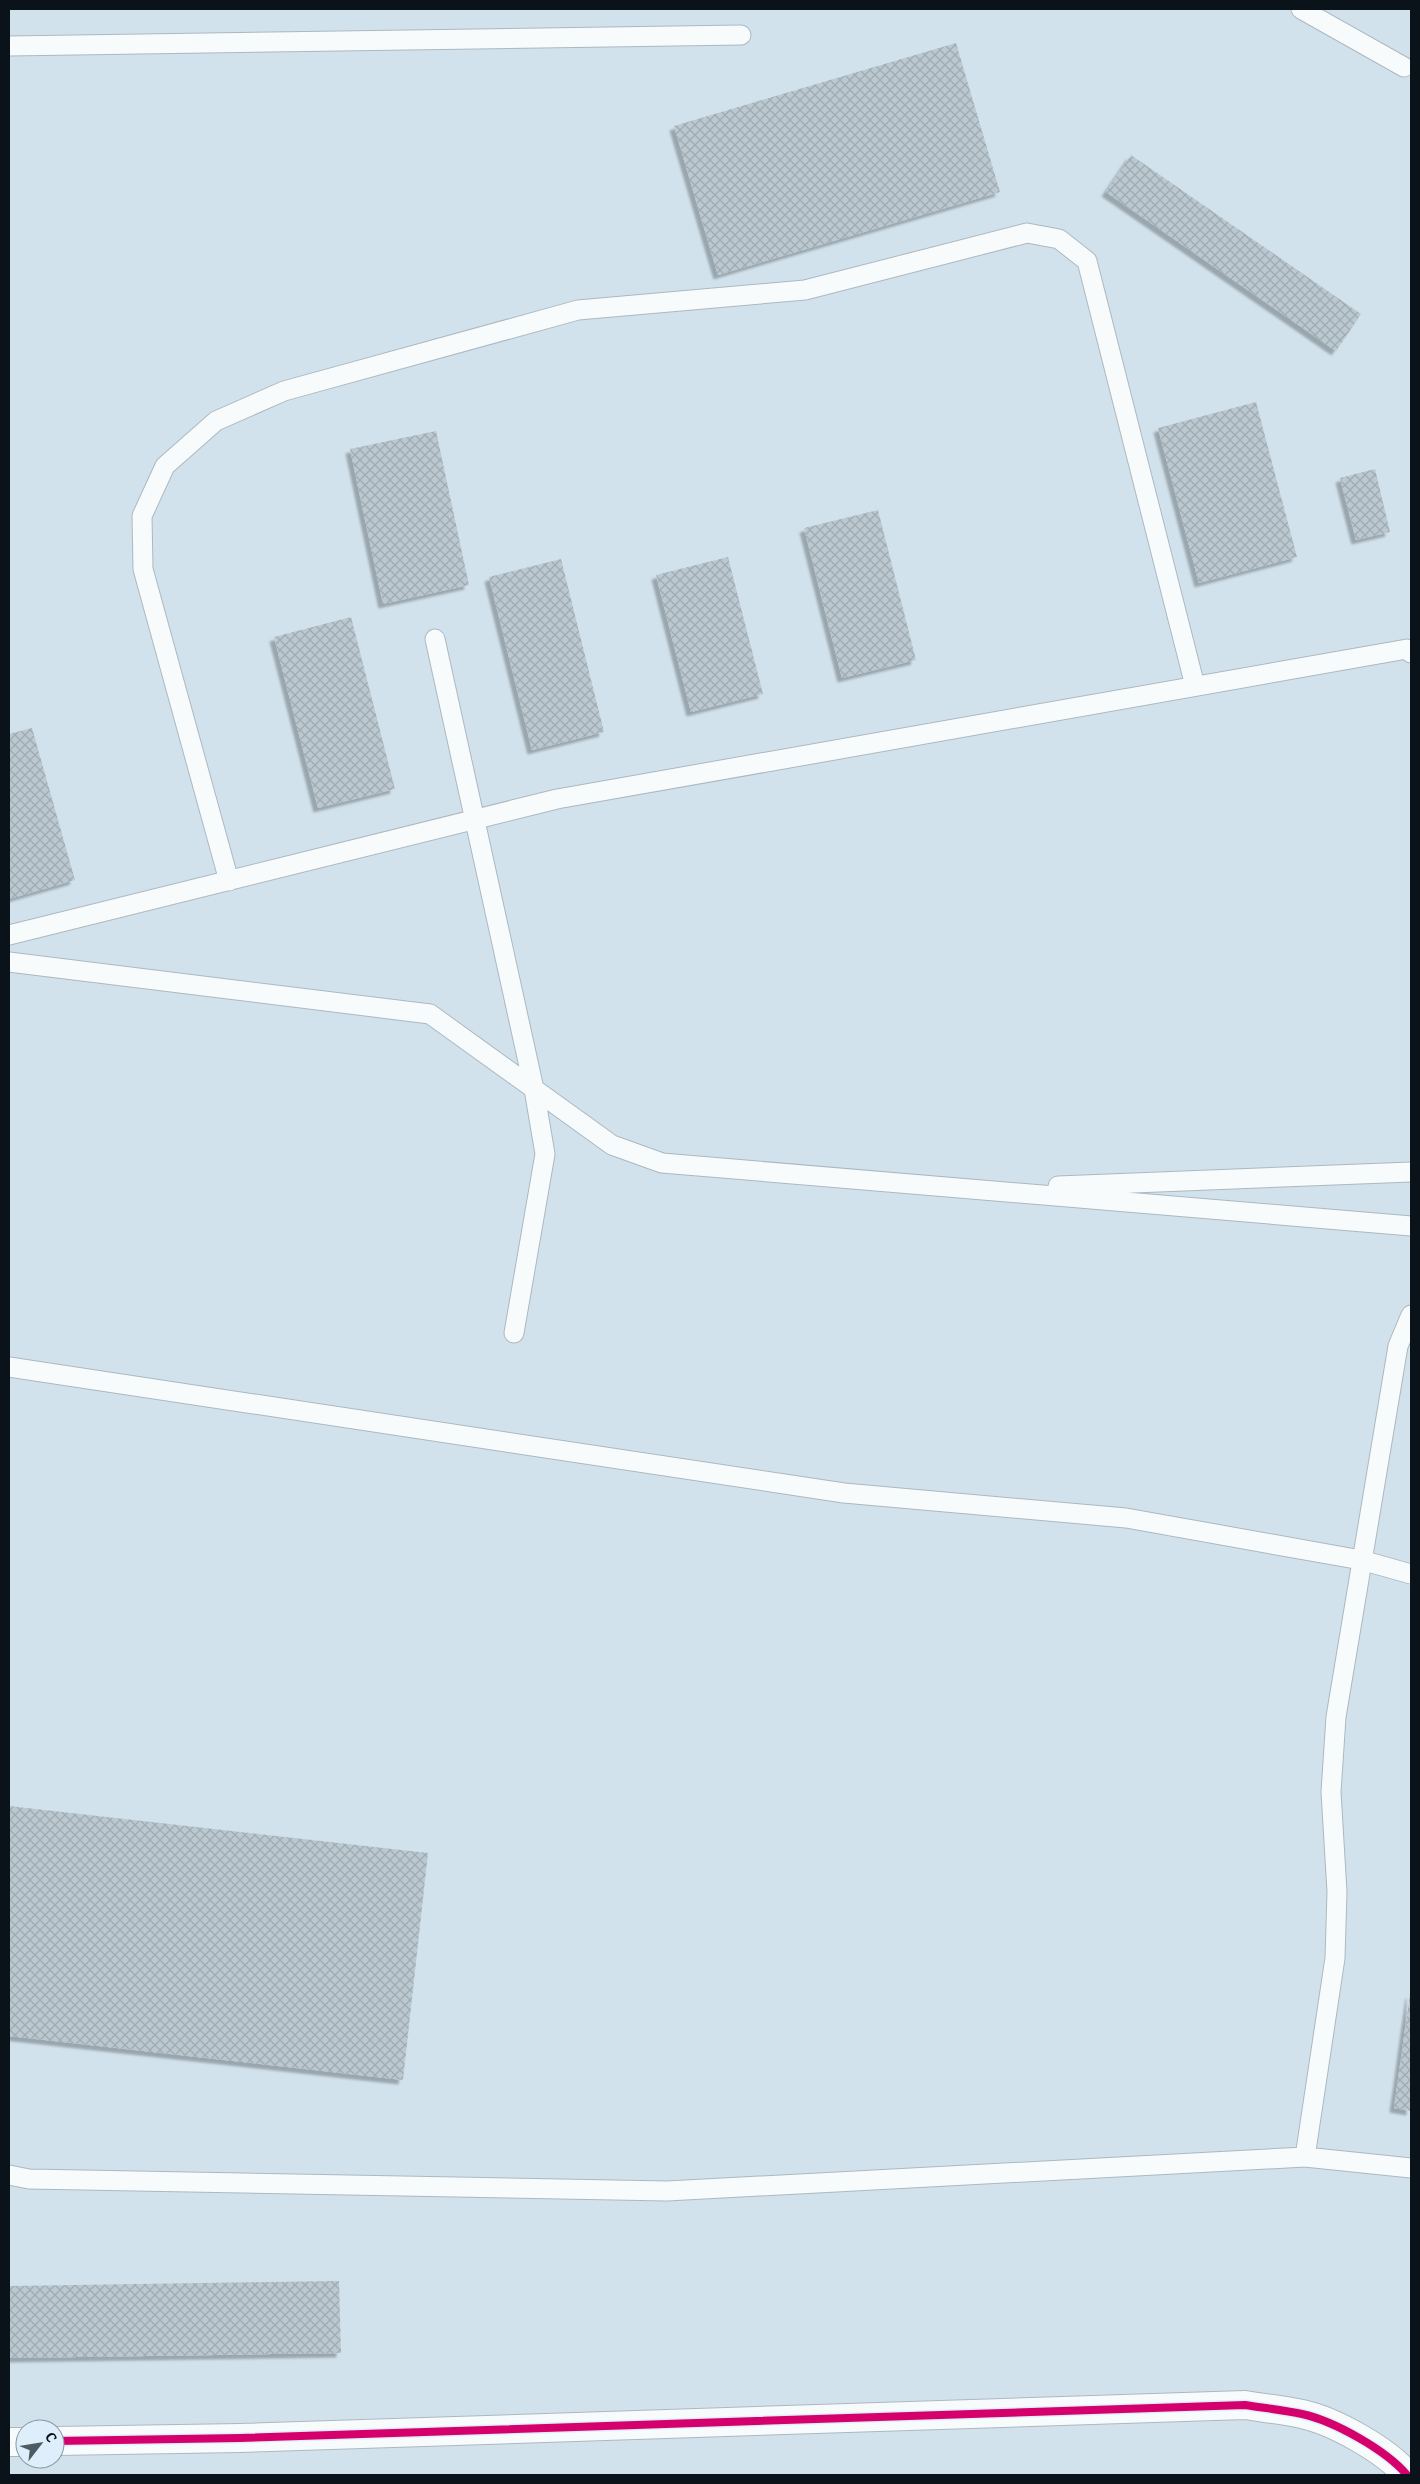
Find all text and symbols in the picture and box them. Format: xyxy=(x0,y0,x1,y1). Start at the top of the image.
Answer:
north arrow xyxy=(15,2419,65,2469)
text: С xyxy=(41,2429,60,2446)

